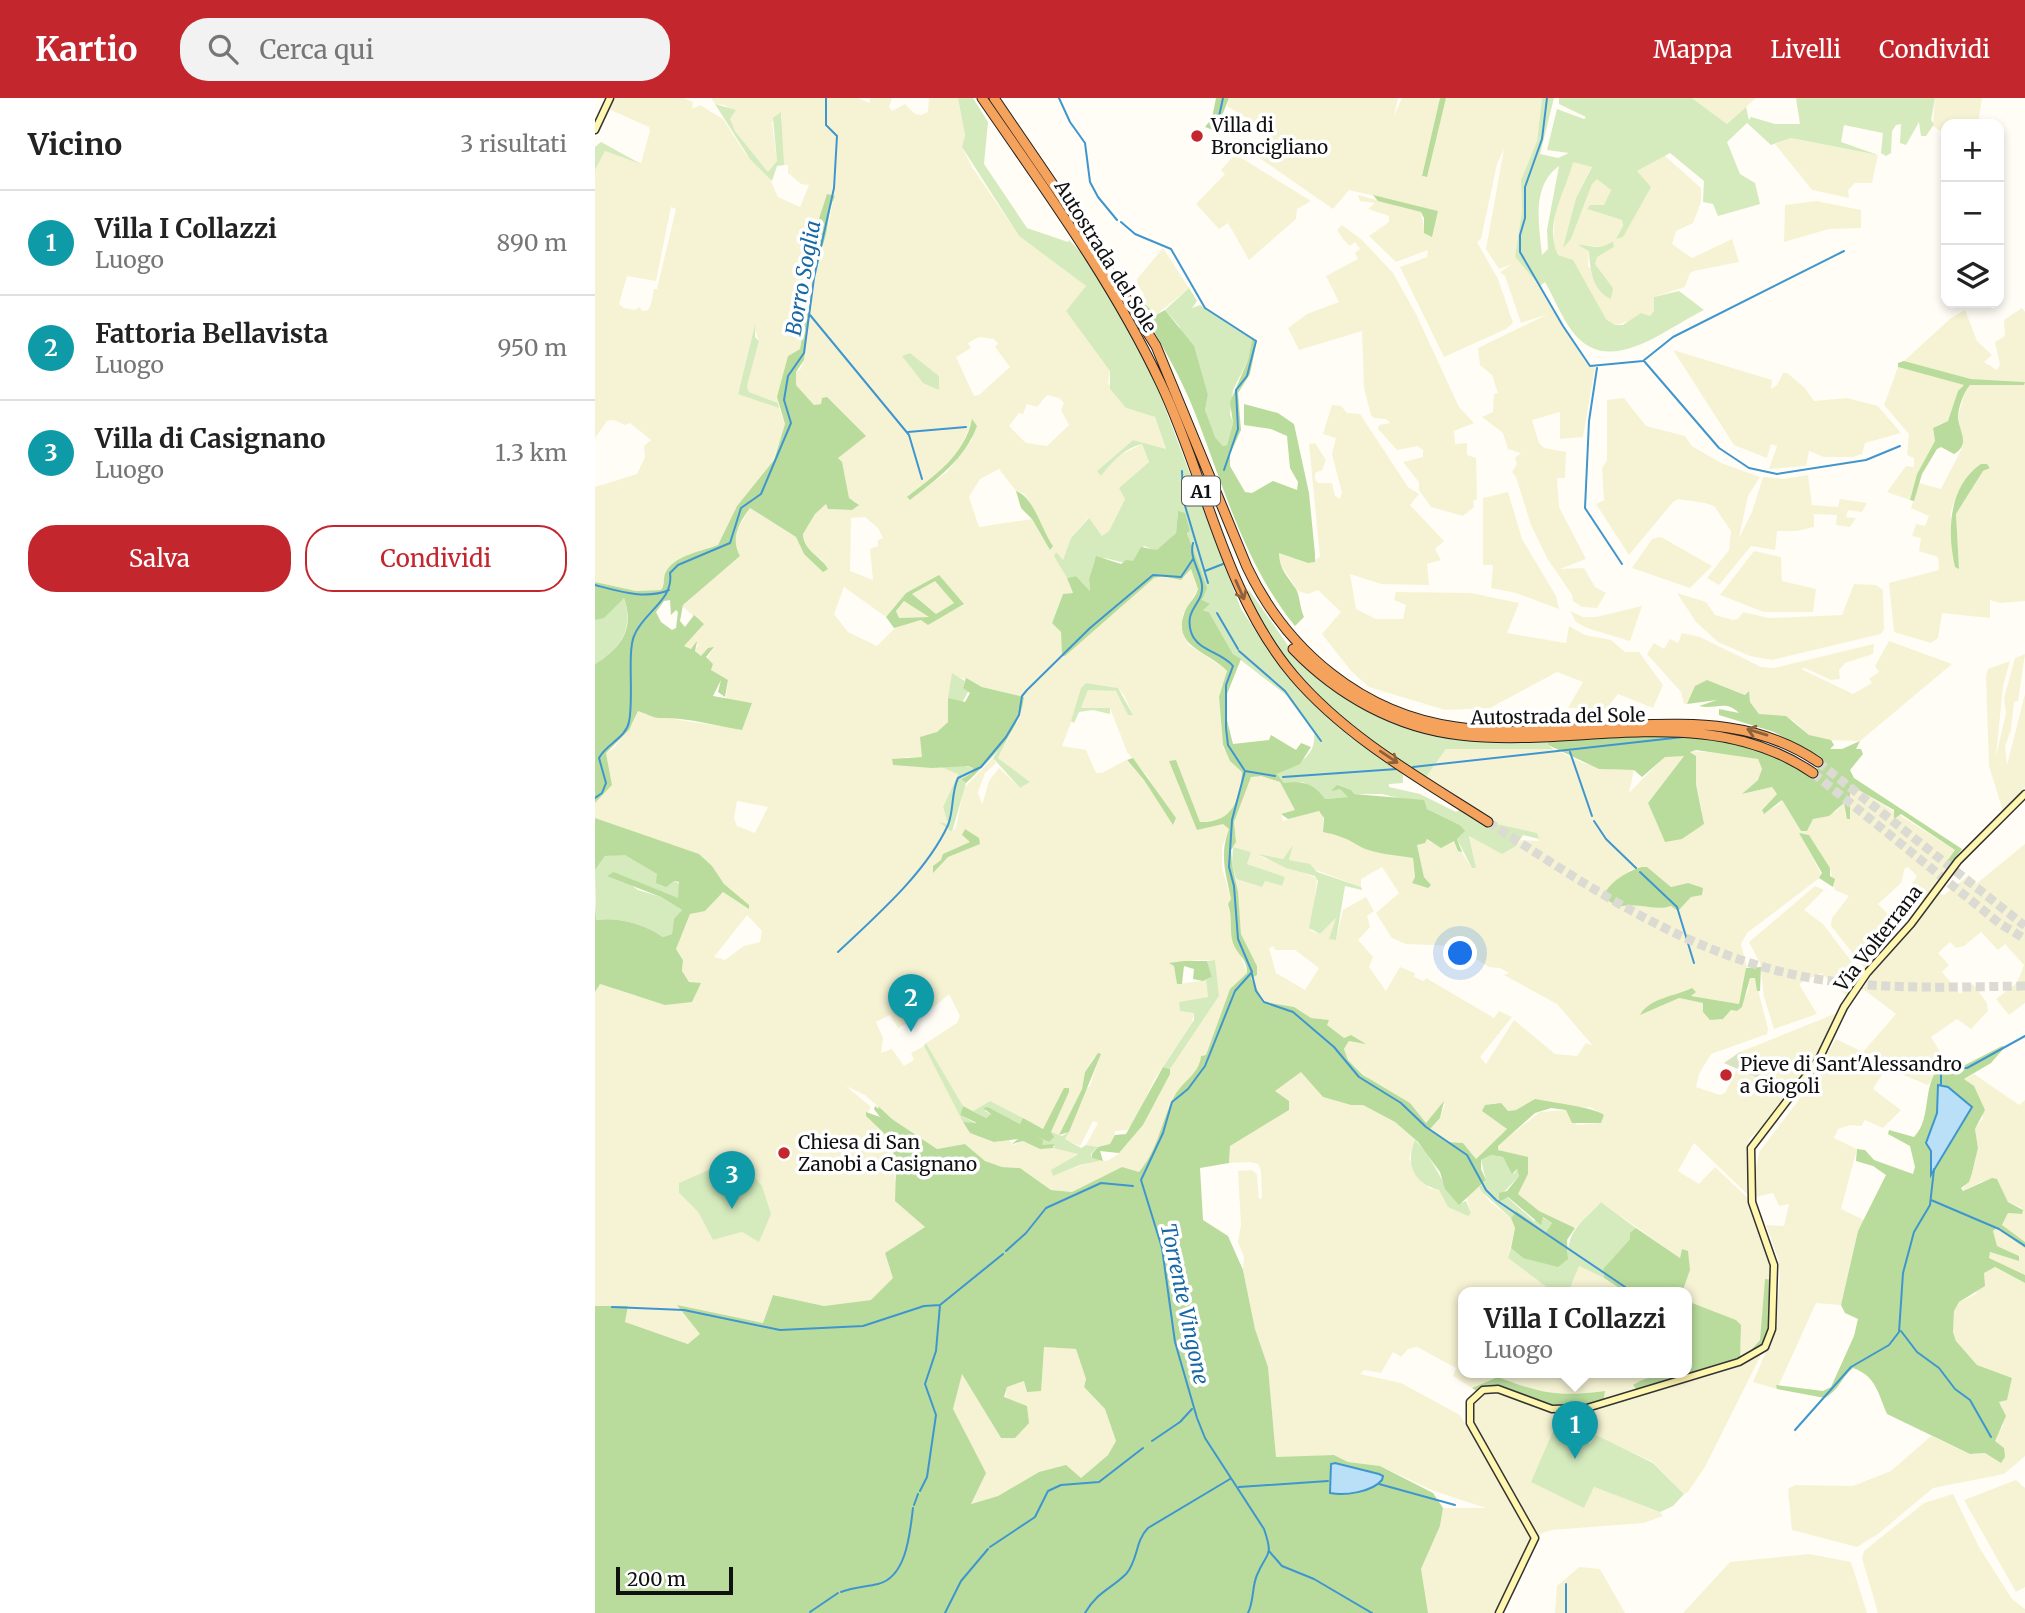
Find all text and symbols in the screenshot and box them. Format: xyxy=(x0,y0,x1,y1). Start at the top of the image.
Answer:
search box xyxy=(180,18,670,81)
text: Kartio xyxy=(35,29,138,70)
icon: search xyxy=(204,30,242,68)
text: Cerca qui xyxy=(260,33,374,66)
text: Mappa xyxy=(1653,34,1732,65)
text: Livelli xyxy=(1770,34,1841,65)
text: Condividi xyxy=(1879,34,1990,65)
place label: Villa di Broncigliano xyxy=(1210,113,1328,159)
map controls xyxy=(1941,119,2004,308)
button: + xyxy=(1941,119,2004,182)
text: Vicino xyxy=(28,125,122,163)
marker: Villa di Broncigliano xyxy=(1189,128,1205,144)
text: 3 risultati xyxy=(460,129,567,158)
street label: Autostrada del Sole xyxy=(1049,175,1163,337)
button: − xyxy=(1941,182,2004,245)
text: Villa I Collazzi xyxy=(95,212,277,245)
water label: Borro Soglia xyxy=(780,218,826,338)
text: 1 xyxy=(46,228,56,257)
text: 890 m xyxy=(497,228,567,257)
text: Luogo xyxy=(95,245,164,274)
button: layers xyxy=(1941,245,2004,308)
text: Fattoria Bellavista xyxy=(95,317,328,350)
text: 2 xyxy=(44,333,58,362)
text: 950 m xyxy=(497,333,567,362)
text: Luogo xyxy=(95,350,164,379)
text: Villa di Casignano xyxy=(95,422,325,455)
text: 3 xyxy=(44,438,58,467)
text: 1.3 km xyxy=(495,438,567,467)
text: Luogo xyxy=(95,455,164,484)
road number: A1 xyxy=(1182,477,1220,506)
button: Salva xyxy=(28,525,291,592)
button: Condividi xyxy=(305,525,567,592)
one-way arrow xyxy=(1234,578,1247,600)
street label: Autostrada del Sole xyxy=(1469,702,1646,730)
one-way arrow xyxy=(1746,725,1768,738)
one-way arrow xyxy=(1379,750,1398,764)
street label: Via Volterrana xyxy=(1828,880,1927,997)
your location xyxy=(1443,936,1477,970)
pin: 2 xyxy=(888,974,934,1032)
place label: Pieve di Sant'Alessandro a Giogoli xyxy=(1740,1052,1962,1098)
marker: Pieve di Sant'Alessandro a Giogoli xyxy=(1718,1067,1734,1083)
place label: Chiesa di San Zanobi a Casignano xyxy=(798,1130,977,1176)
marker: Chiesa di San Zanobi a Casignano xyxy=(776,1145,792,1161)
pin: 3 xyxy=(709,1151,755,1209)
water label: Torrente Vingone xyxy=(1155,1221,1215,1387)
popup xyxy=(1458,1287,1692,1378)
text: Villa I Collazzi xyxy=(1484,1302,1666,1335)
text: Luogo xyxy=(1484,1335,1553,1364)
pin: 1 xyxy=(1552,1401,1598,1459)
scale bar xyxy=(616,1564,733,1596)
text: 200 m xyxy=(627,1567,686,1591)

